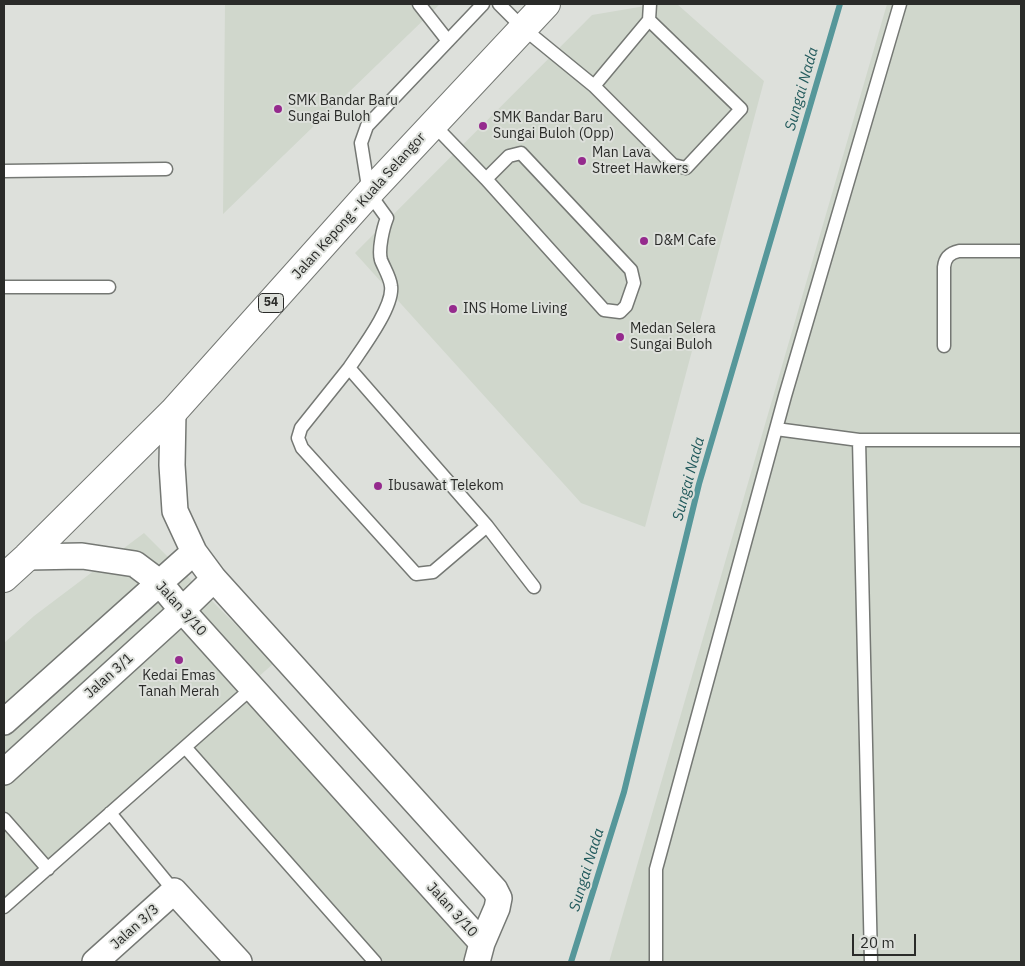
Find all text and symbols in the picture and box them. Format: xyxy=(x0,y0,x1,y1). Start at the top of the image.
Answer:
water label: Sungai Nada xyxy=(782,45,822,133)
place label: SMK Bandar Baru Sungai Buloh xyxy=(288,93,398,125)
marker: SMK Bandar Baru Sungai Buloh xyxy=(272,103,284,115)
place label: SMK Bandar Baru Sungai Buloh (Opp) xyxy=(493,110,614,142)
marker: SMK Bandar Baru Sungai Buloh (Opp) xyxy=(477,120,489,132)
street label: Jalan Kepong - Kuala Selangor xyxy=(289,129,429,283)
place label: Man Lava Street Hawkers xyxy=(592,145,689,178)
marker: Man Lava Street Hawkers xyxy=(576,155,588,167)
place label: D&M Cafe xyxy=(654,233,716,249)
marker: D&M Cafe xyxy=(638,235,650,247)
road number: 54 xyxy=(258,294,284,312)
place label: INS Home Living xyxy=(463,301,567,317)
marker: INS Home Living xyxy=(447,303,459,315)
place label: Medan Selera Sungai Buloh xyxy=(630,321,716,354)
marker: Medan Selera Sungai Buloh xyxy=(614,331,626,343)
water label: Sungai Nada xyxy=(669,435,709,523)
place label: Ibusawat Telekom xyxy=(388,478,504,494)
marker: Ibusawat Telekom xyxy=(372,480,384,492)
street label: Jalan 3/10 xyxy=(152,578,210,640)
street label: Jalan 3/1 xyxy=(81,650,137,702)
marker: Kedai Emas Tanah Merah xyxy=(173,654,185,666)
place label: Kedai Emas Tanah Merah xyxy=(139,668,219,700)
water label: Sungai Nada xyxy=(566,826,608,914)
street label: Jalan 3/10 xyxy=(423,879,481,941)
street label: Jalan 3/3 xyxy=(107,901,163,953)
scale bar xyxy=(855,924,919,956)
text: 20 m xyxy=(860,933,895,952)

